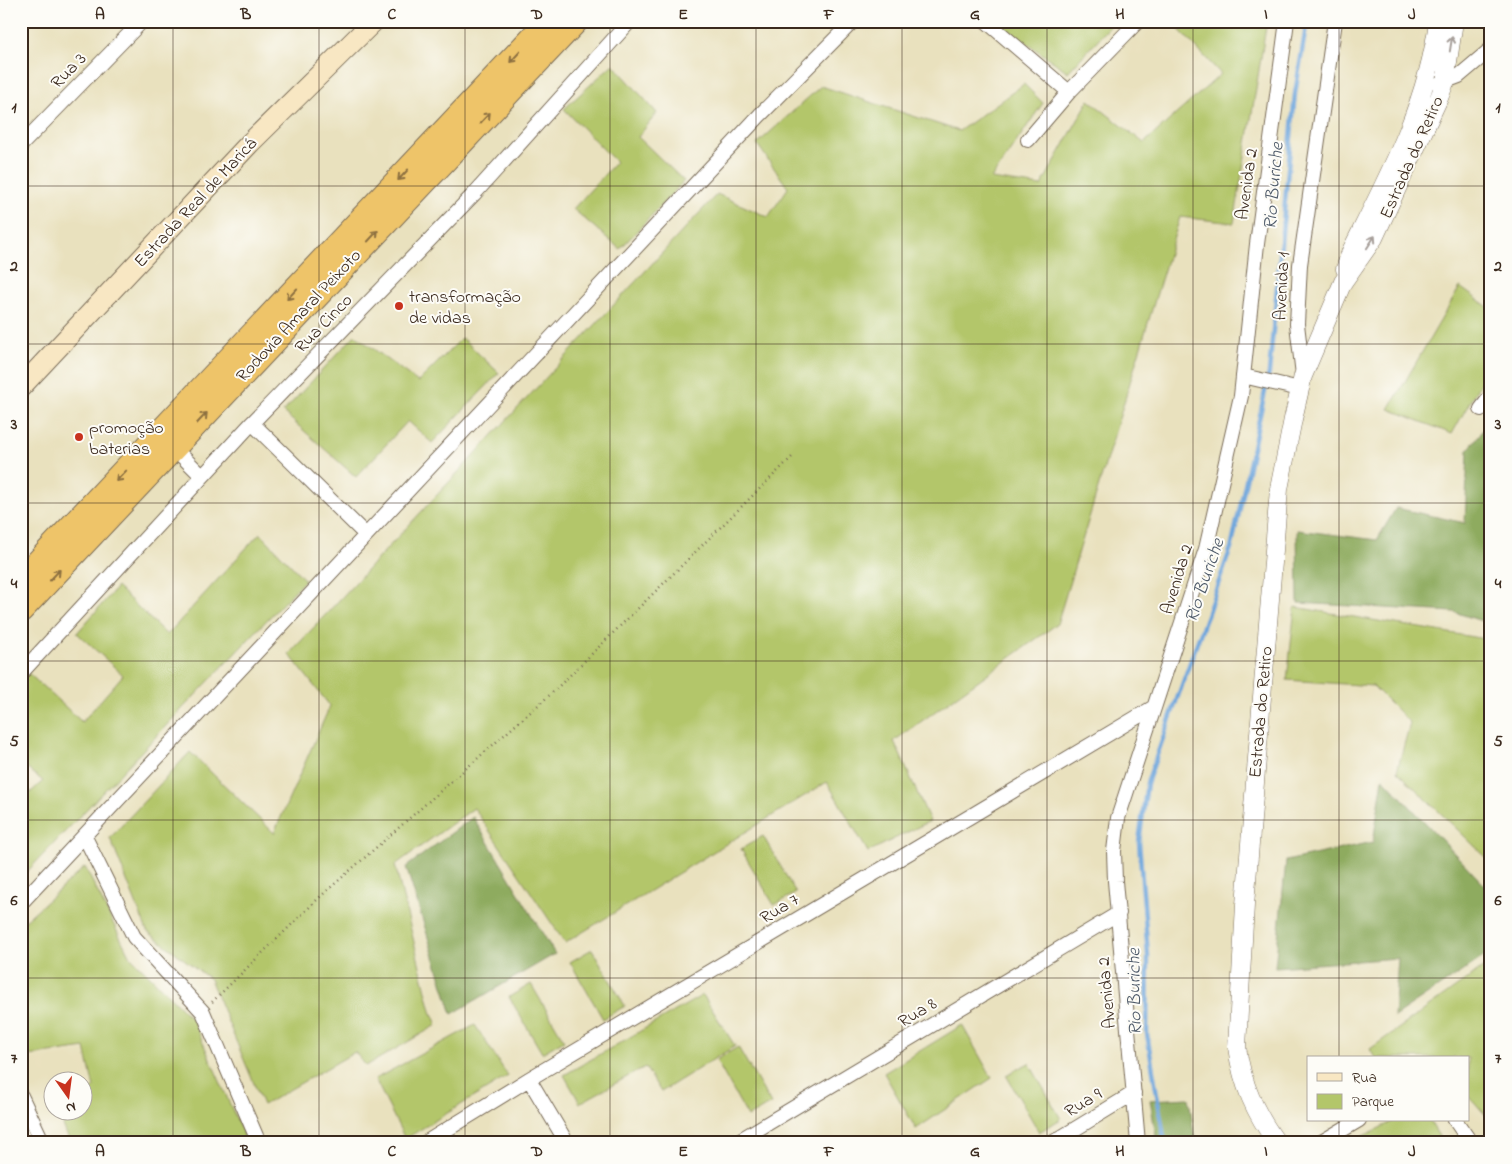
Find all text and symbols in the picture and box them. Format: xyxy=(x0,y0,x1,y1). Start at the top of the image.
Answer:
text: A xyxy=(95,3,105,27)
text: B xyxy=(240,3,252,27)
text: C xyxy=(388,3,397,27)
text: D xyxy=(530,3,543,27)
text: E xyxy=(678,3,688,27)
text: F xyxy=(823,3,835,27)
text: G xyxy=(970,3,980,27)
text: H xyxy=(1115,3,1125,27)
text: I xyxy=(1264,3,1268,27)
text: J xyxy=(1408,3,1416,27)
one-way arrow xyxy=(1446,36,1456,52)
street label: Rua 3 xyxy=(46,47,93,95)
one-way arrow xyxy=(509,50,521,63)
street label: Estrada do Retiro xyxy=(1374,92,1452,223)
text: 1 xyxy=(11,96,17,120)
text: 1 xyxy=(1495,96,1501,120)
one-way arrow xyxy=(479,111,491,124)
street label: Estrada Real de Maricá xyxy=(129,132,264,274)
water label: Rio Buriche xyxy=(1257,140,1292,231)
street label: Avenida 2 xyxy=(1230,147,1266,222)
one-way arrow xyxy=(397,169,409,182)
one-way arrow xyxy=(367,230,379,242)
one-way arrow xyxy=(1366,235,1376,249)
street label: Rodovia Amaral Peixoto xyxy=(231,244,368,389)
street label: Avenida 1 xyxy=(1268,251,1298,321)
text: 2 xyxy=(9,255,18,279)
text: 2 xyxy=(1493,255,1502,279)
place label: transformação de vidas xyxy=(409,285,521,332)
one-way arrow xyxy=(286,287,298,300)
street label: Rua Cinco xyxy=(289,289,359,360)
marker: transformação de vidas xyxy=(393,300,405,312)
one-way arrow xyxy=(196,412,208,424)
text: 3 xyxy=(10,413,18,437)
text: 3 xyxy=(1494,413,1502,437)
place label: promoção baterias xyxy=(89,416,164,463)
marker: promoção baterias xyxy=(73,431,85,443)
one-way arrow xyxy=(115,469,127,482)
water label: Rio Buriche xyxy=(1178,534,1233,627)
street label: Avenida 2 xyxy=(1155,541,1201,618)
one-way arrow xyxy=(49,568,61,581)
text: 4 xyxy=(10,572,18,596)
text: 4 xyxy=(1494,572,1502,596)
street label: Estrada do Retiro xyxy=(1243,645,1281,779)
text: 5 xyxy=(9,730,19,754)
text: 5 xyxy=(1493,730,1503,754)
street label: Rua 7 xyxy=(755,888,805,932)
text: 6 xyxy=(9,889,18,913)
text: 6 xyxy=(1493,889,1502,913)
water label: Rio Buriche xyxy=(1121,947,1150,1036)
street label: Avenida 2 xyxy=(1092,956,1124,1030)
street label: Rua 8 xyxy=(894,992,943,1035)
text: 7 xyxy=(11,1047,18,1071)
text: 7 xyxy=(1495,1047,1502,1071)
legend xyxy=(1307,1056,1470,1122)
text: Rua xyxy=(1352,1067,1377,1089)
north arrow xyxy=(42,1072,92,1122)
street label: Rua 9 xyxy=(1060,1082,1108,1125)
text: Parque xyxy=(1352,1091,1394,1113)
text: N xyxy=(64,1096,78,1118)
text: A xyxy=(95,1140,105,1164)
text: B xyxy=(240,1140,252,1164)
text: C xyxy=(388,1140,397,1164)
text: D xyxy=(530,1140,543,1164)
text: E xyxy=(678,1140,688,1164)
text: F xyxy=(823,1140,835,1164)
text: G xyxy=(970,1140,980,1164)
text: H xyxy=(1115,1140,1125,1164)
text: I xyxy=(1264,1140,1268,1164)
text: J xyxy=(1408,1140,1416,1164)

